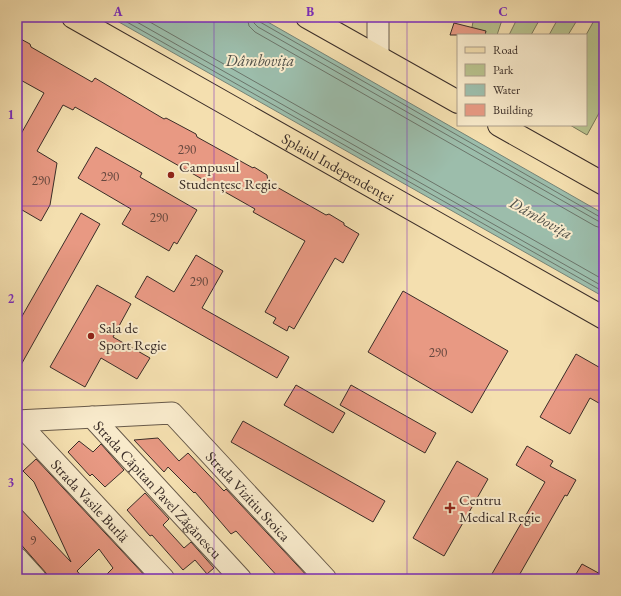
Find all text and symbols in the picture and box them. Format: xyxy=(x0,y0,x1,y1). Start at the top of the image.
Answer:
text: A xyxy=(112,3,123,20)
text: B xyxy=(306,3,314,20)
text: C xyxy=(498,3,508,20)
legend xyxy=(457,34,587,126)
text: Road xyxy=(493,42,519,58)
water label: Dâmbovița xyxy=(225,50,294,71)
text: Park xyxy=(493,62,514,78)
text: Water xyxy=(493,82,520,98)
text: Building xyxy=(493,102,534,118)
text: 1 xyxy=(8,106,15,123)
street label: Splaiul Independenței xyxy=(279,128,398,207)
house number: 290 xyxy=(178,141,196,158)
place label: Campusul Studențesc Regie xyxy=(179,157,277,193)
house number: 290 xyxy=(101,168,119,185)
marker: Campusul Studențesc Regie xyxy=(166,170,176,180)
house number: 290 xyxy=(32,172,50,189)
water label: Dâmbovița xyxy=(505,192,576,244)
house number: 290 xyxy=(150,209,168,226)
house number: 290 xyxy=(190,273,208,290)
text: 2 xyxy=(8,290,15,307)
place label: Sala de Sport Regie xyxy=(99,318,167,354)
marker: Sala de Sport Regie xyxy=(86,331,96,341)
house number: 290 xyxy=(429,344,447,361)
street label: Strada Căpitan Pavel Zăgănescu xyxy=(90,416,227,562)
street label: Strada Vizitiu Stoica xyxy=(202,447,295,545)
street label: Strada Vasile Burlă xyxy=(47,455,134,545)
text: 3 xyxy=(8,474,15,491)
place label: Centru Medical Regie xyxy=(459,490,540,526)
marker: Centru Medical Regie xyxy=(444,502,456,514)
house number: 9 xyxy=(30,532,37,549)

